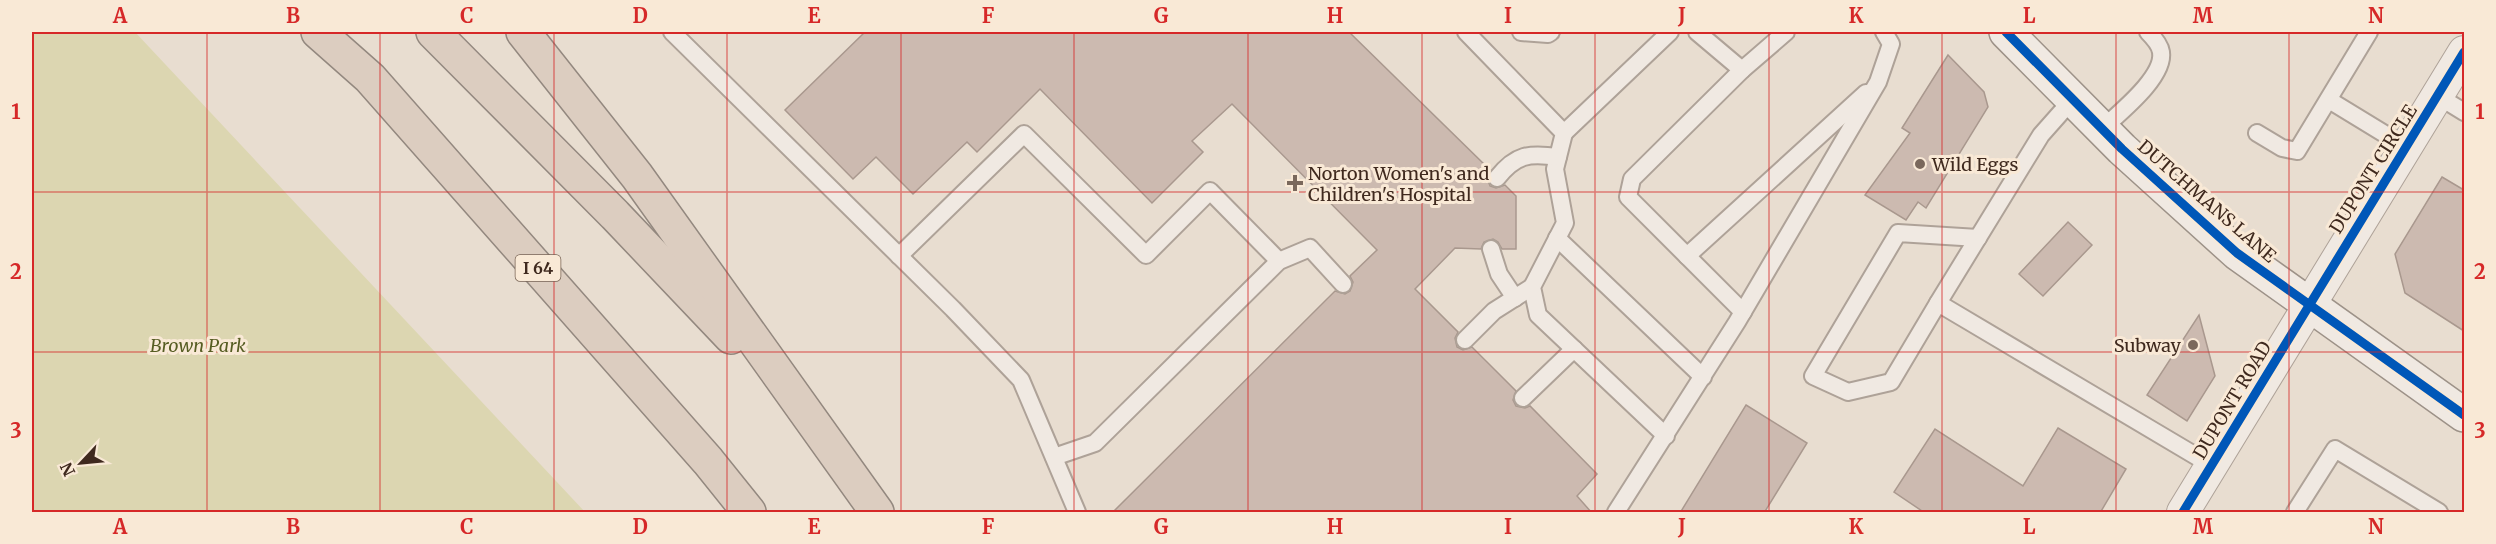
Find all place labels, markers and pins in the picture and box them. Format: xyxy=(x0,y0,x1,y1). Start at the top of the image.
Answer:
place label: Wild Eggs xyxy=(1931,153,2018,176)
marker: Wild Eggs xyxy=(1913,157,1927,171)
place label: Norton Women's and Children's Hospital xyxy=(1308,162,1489,206)
marker: Norton Women's and Children's Hospital xyxy=(1286,174,1304,192)
place label: Subway xyxy=(2114,334,2182,357)
marker: Subway xyxy=(2186,338,2200,352)

